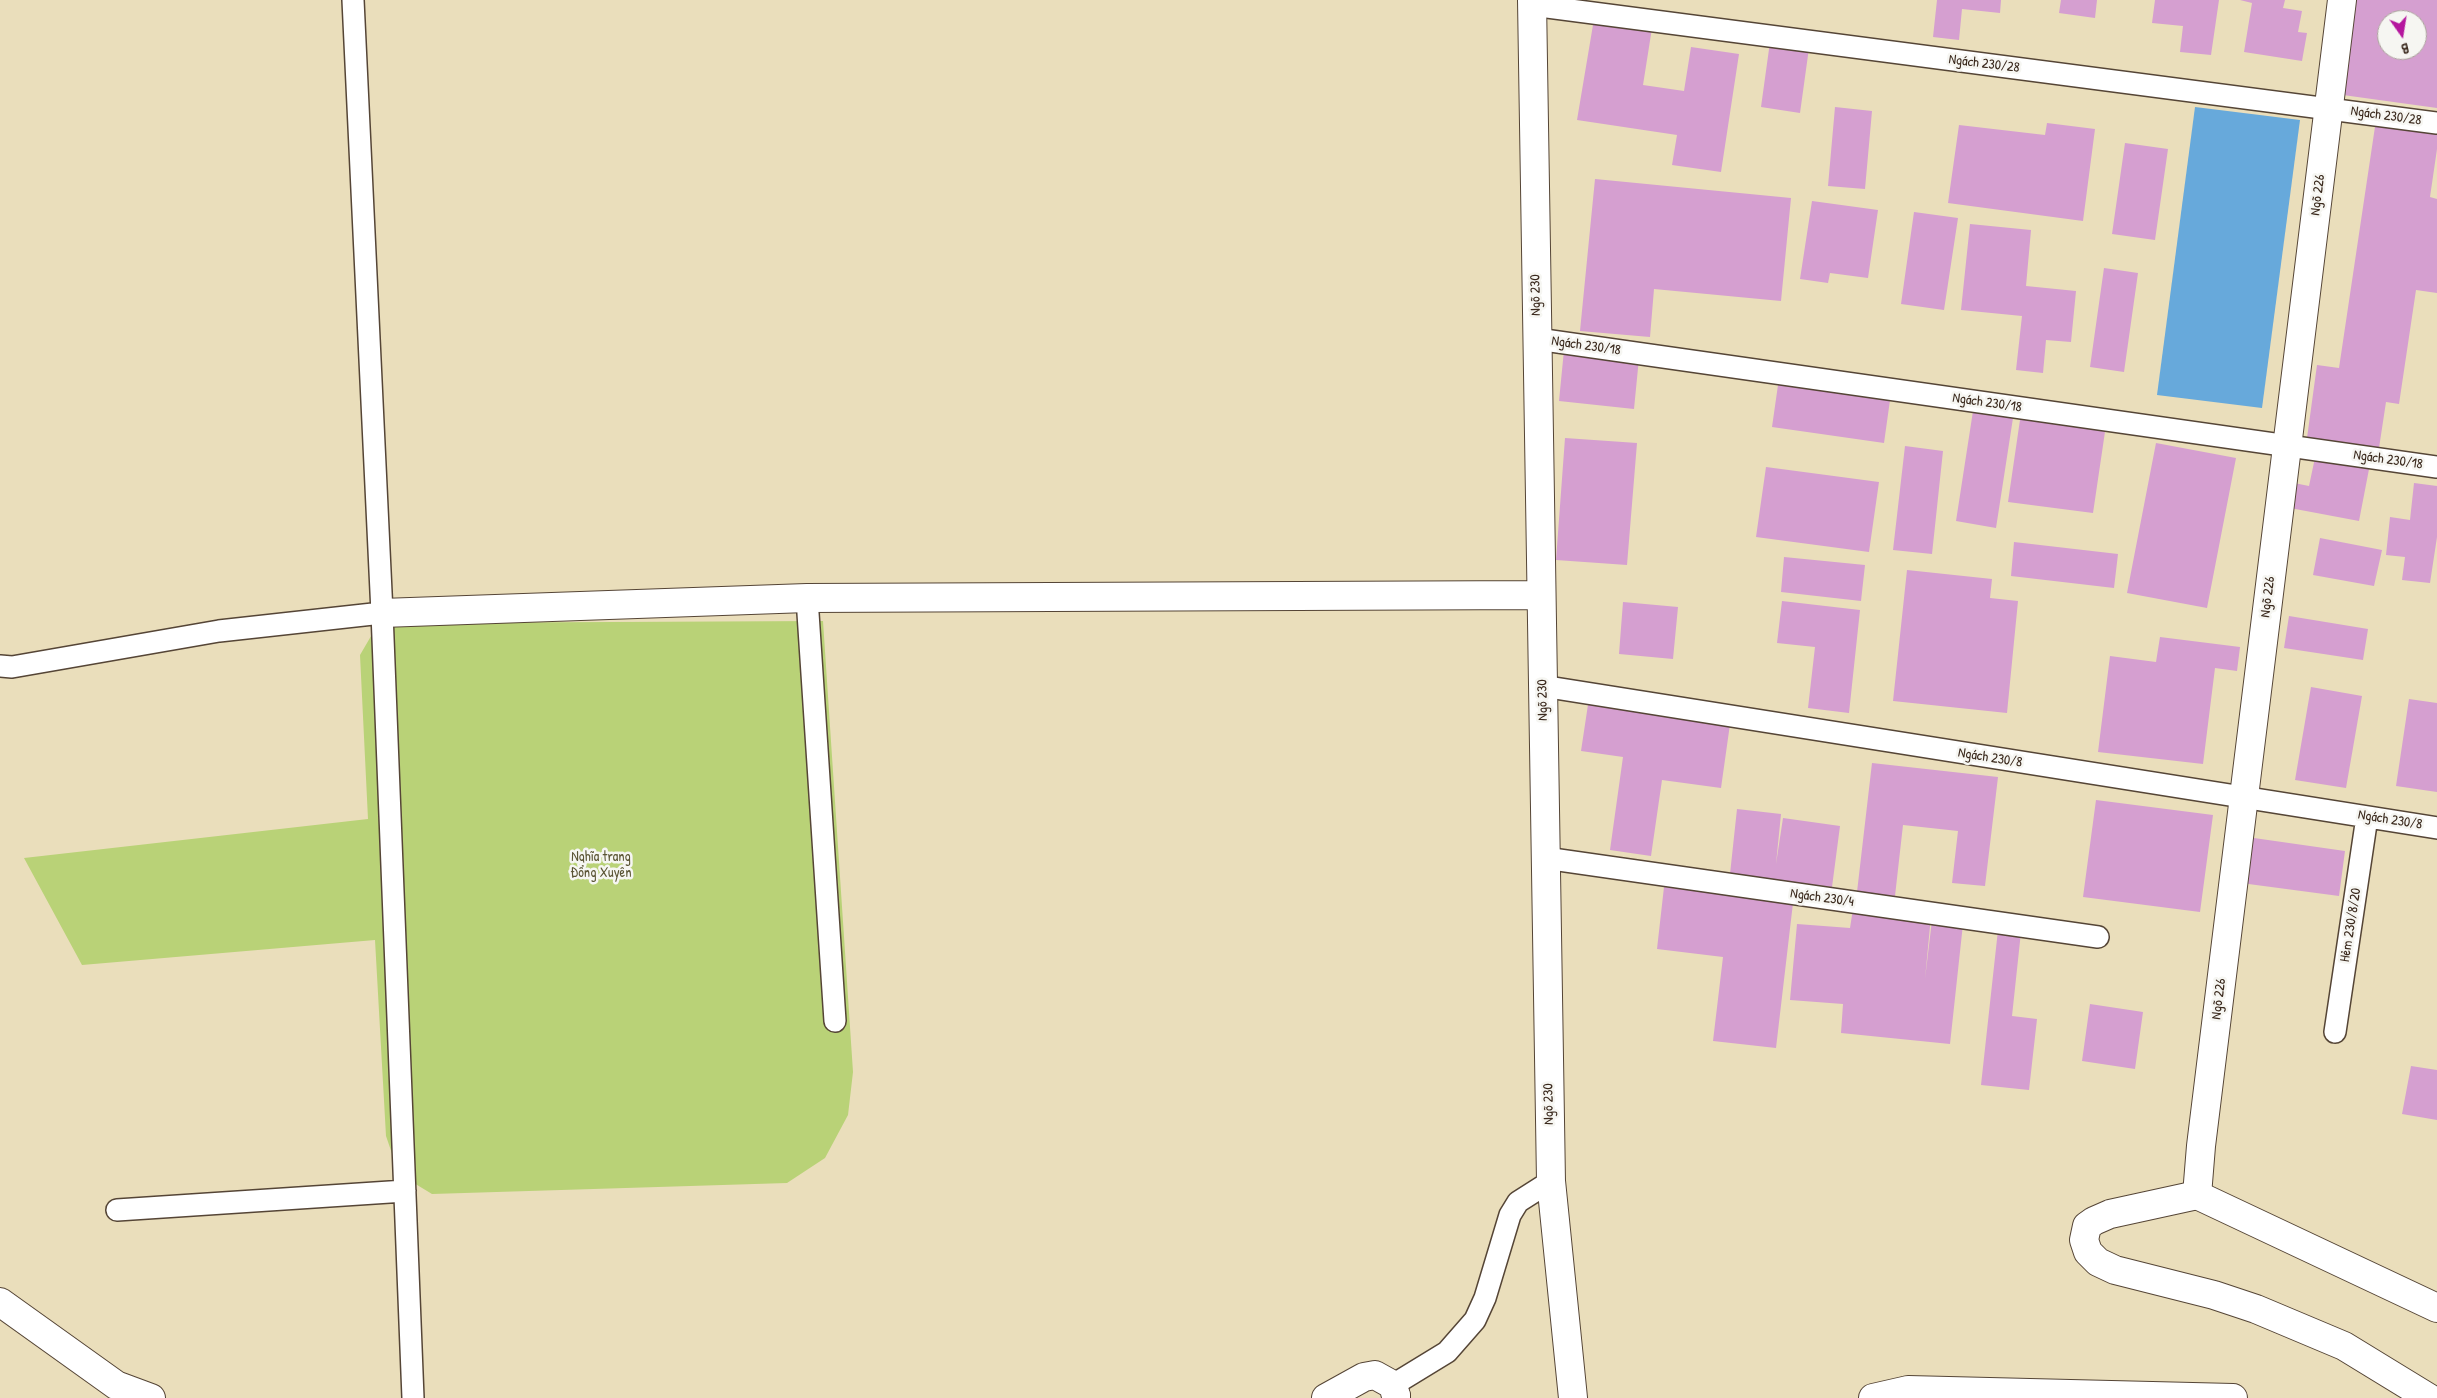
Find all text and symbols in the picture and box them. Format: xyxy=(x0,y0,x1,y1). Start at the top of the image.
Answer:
north arrow xyxy=(2377,10,2427,60)
text: B xyxy=(2400,39,2411,59)
street label: Ngách 230/28 xyxy=(1948,51,2020,77)
street label: Ngách 230/28 xyxy=(2350,103,2422,129)
street label: Ngõ 226 xyxy=(2307,174,2329,216)
street label: Ngõ 230 xyxy=(1527,274,1545,316)
street label: Ngách 230/18 xyxy=(1550,333,1622,359)
street label: Ngách 230/18 xyxy=(1951,390,2023,416)
street label: Ngách 230/18 xyxy=(2352,447,2424,473)
street label: Ngõ 226 xyxy=(2257,576,2279,618)
street label: Ngõ 230 xyxy=(1534,679,1552,721)
street label: Ngách 230/8 xyxy=(1957,745,2023,771)
street label: Ngách 230/8 xyxy=(2357,807,2423,833)
park label: Nghĩa trang Đổng Xuyên xyxy=(571,849,631,882)
street label: Ngách 230/4 xyxy=(1789,885,1855,911)
street label: Hẻm 230/8/20 xyxy=(2337,887,2365,963)
street label: Ngõ 226 xyxy=(2208,978,2230,1020)
street label: Ngõ 230 xyxy=(1540,1083,1558,1125)

